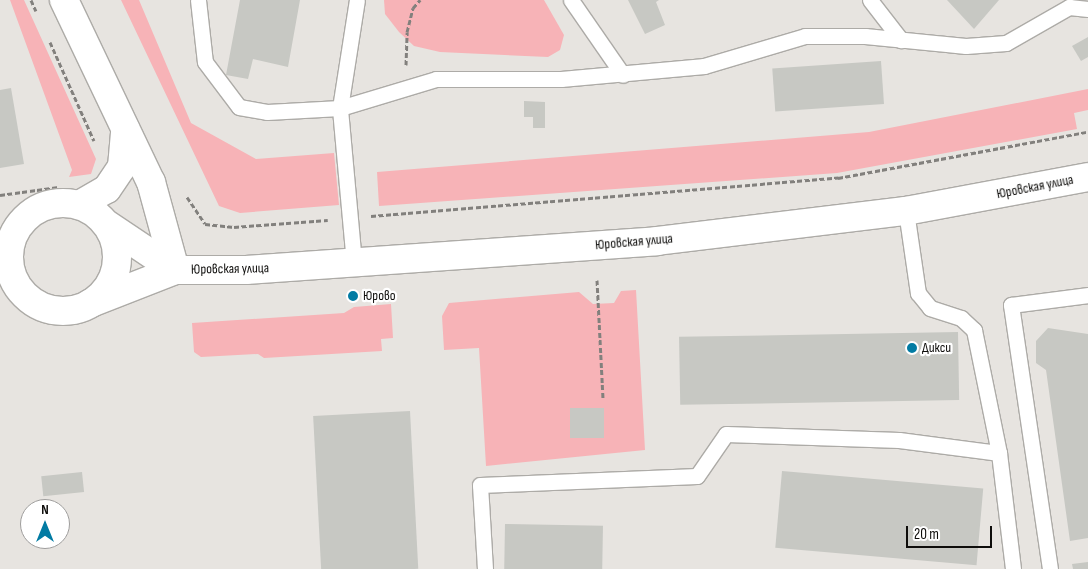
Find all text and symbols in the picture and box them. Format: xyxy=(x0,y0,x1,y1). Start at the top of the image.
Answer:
street label: Юровская улица xyxy=(995,171,1075,203)
street label: Юровская улица xyxy=(594,230,674,254)
street label: Юровская улица xyxy=(191,260,269,278)
place label: Юрово xyxy=(363,288,396,304)
marker: Юрово xyxy=(347,290,359,302)
place label: Дикси xyxy=(922,340,951,356)
marker: Дикси xyxy=(906,342,918,354)
north arrow xyxy=(20,499,70,549)
text: N xyxy=(41,501,49,518)
scale bar xyxy=(908,516,994,548)
text: 20 m xyxy=(914,525,939,544)

